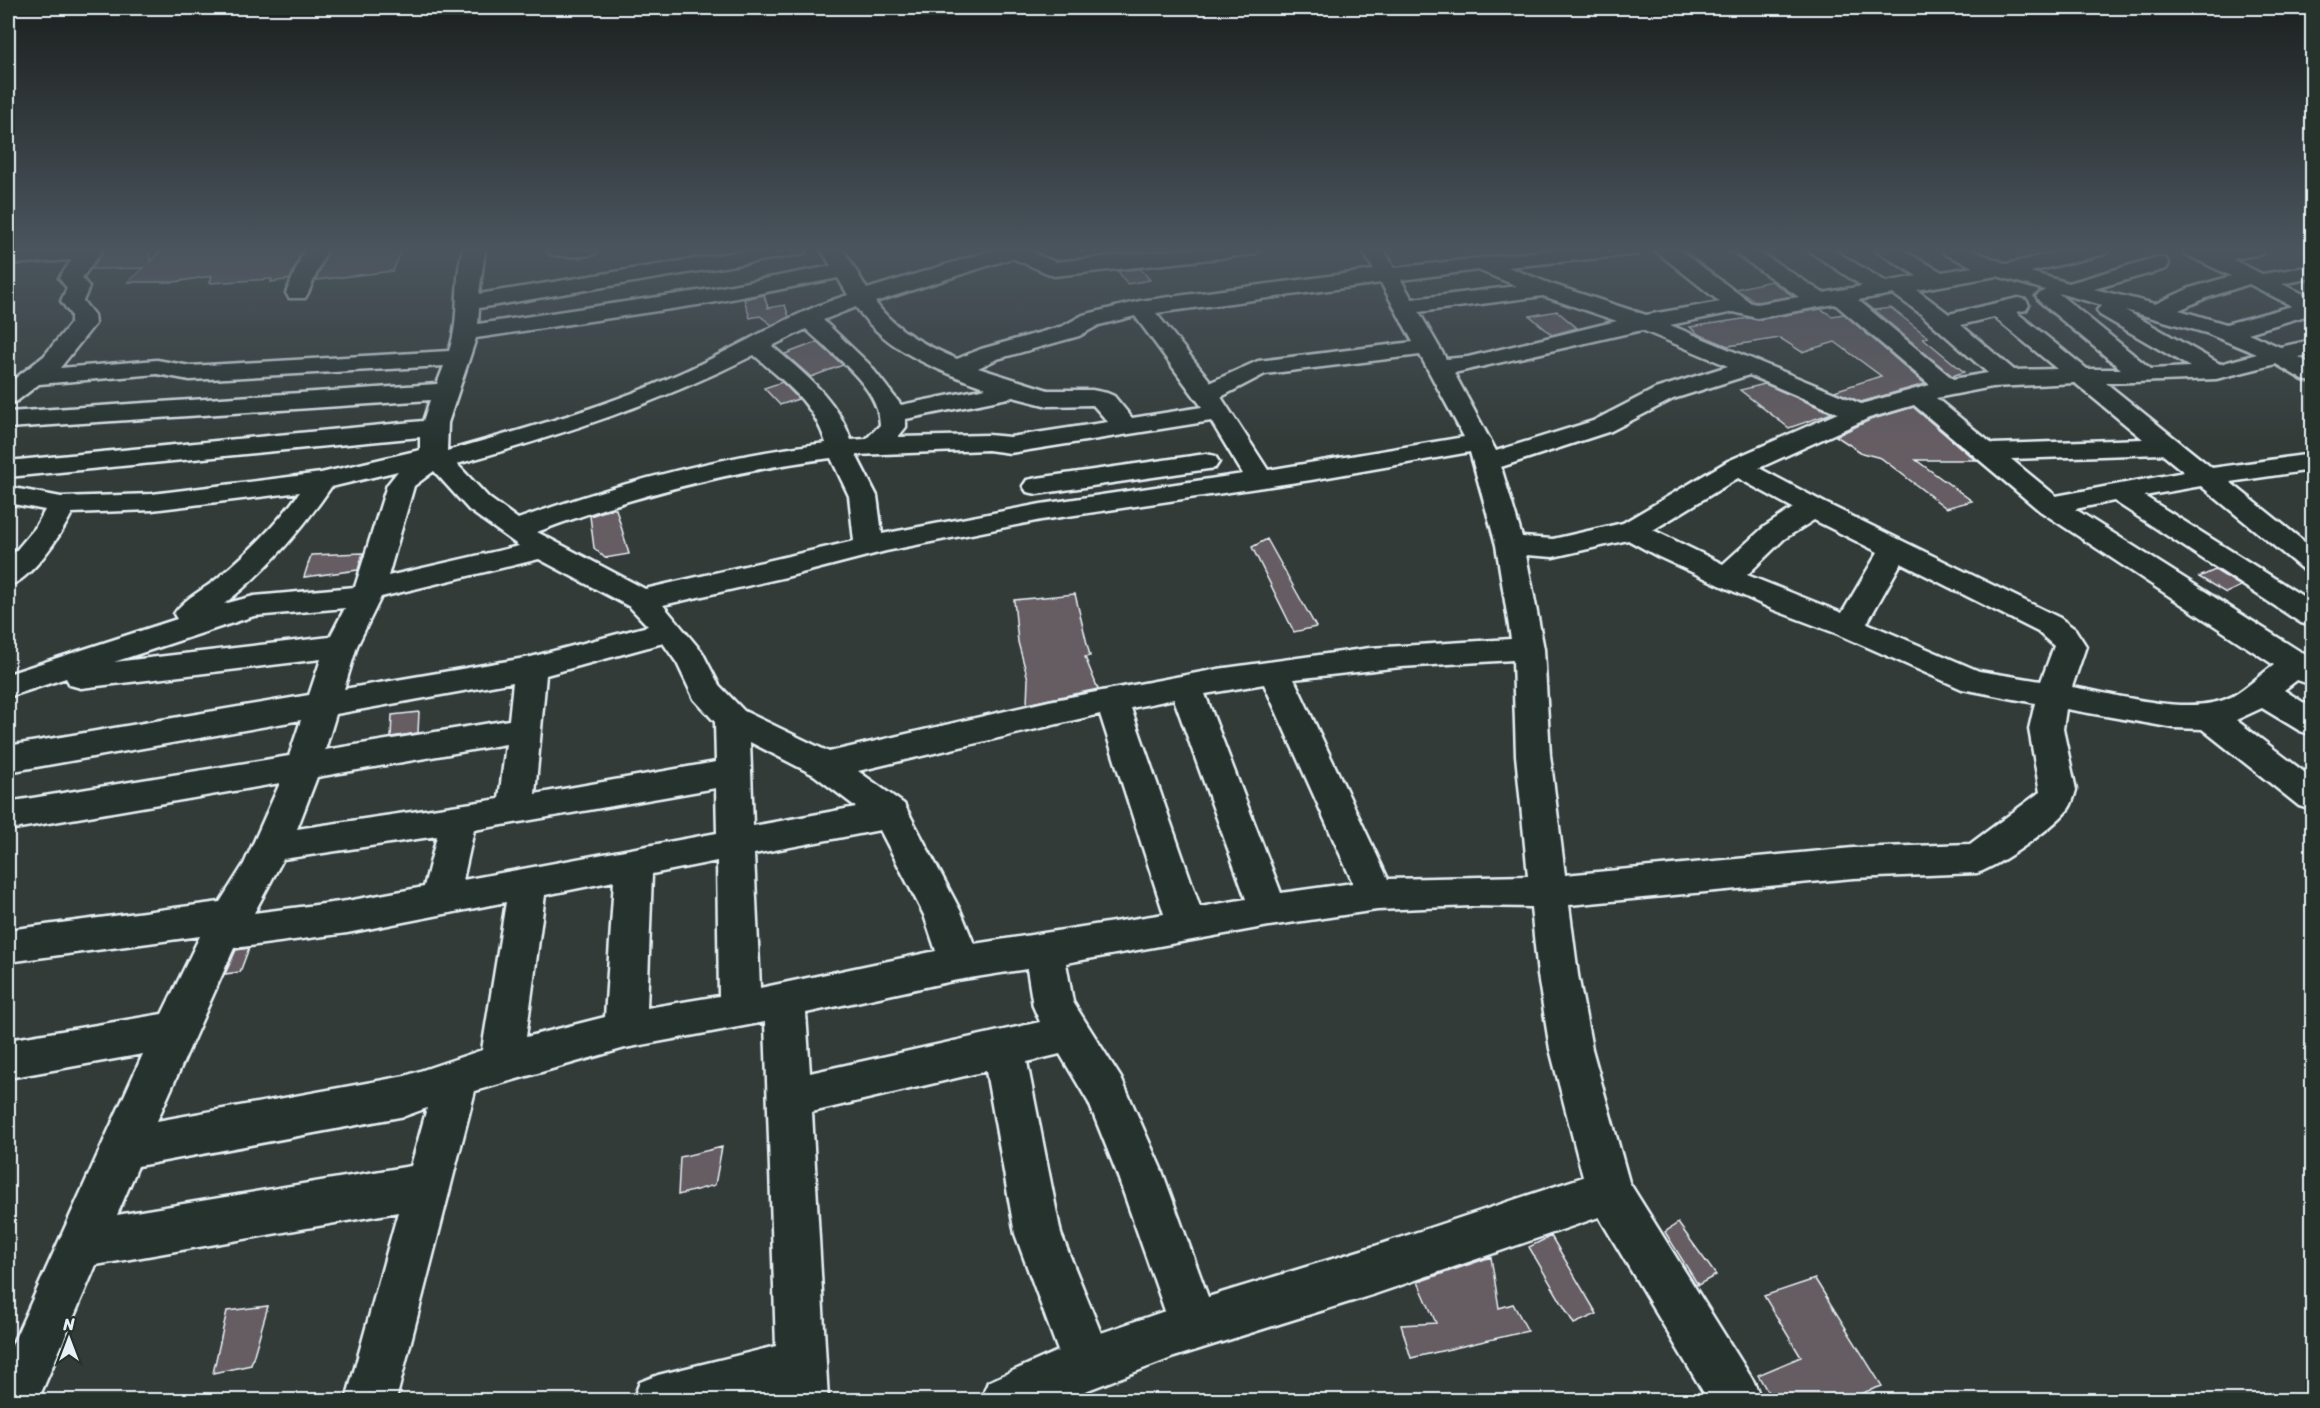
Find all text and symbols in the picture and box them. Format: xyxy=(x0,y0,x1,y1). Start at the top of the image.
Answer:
north arrow xyxy=(39,1309,99,1369)
text: N xyxy=(62,1310,75,1339)

